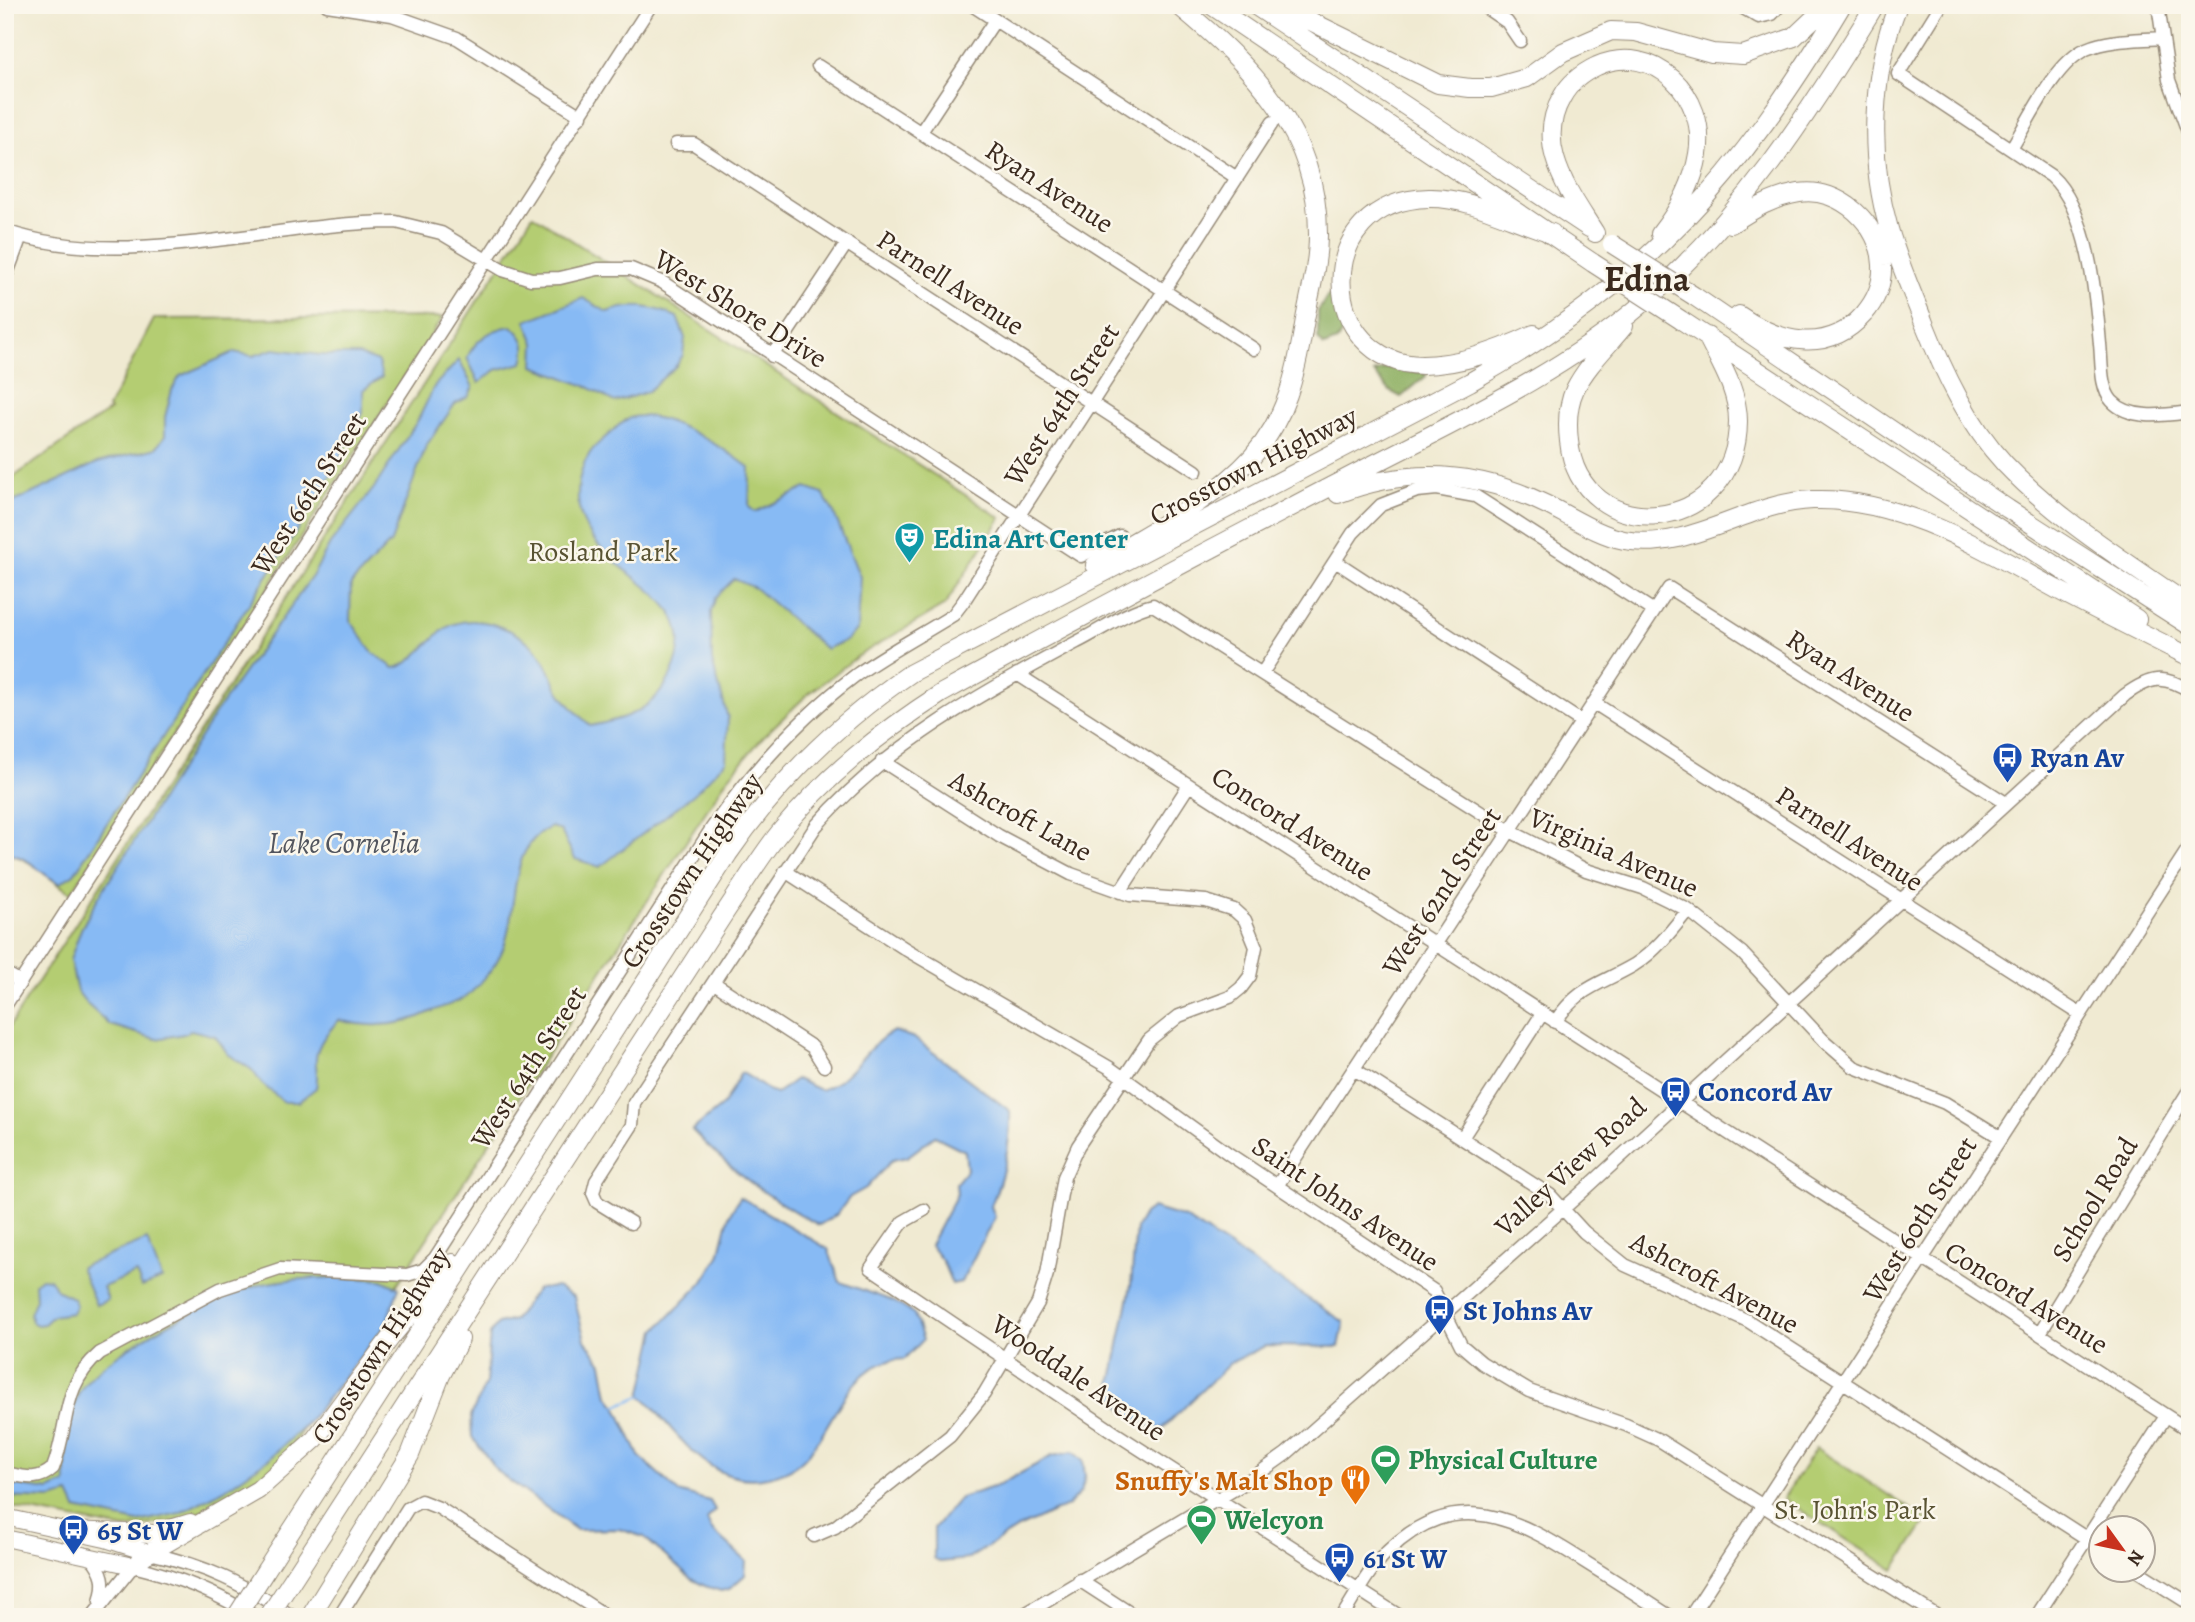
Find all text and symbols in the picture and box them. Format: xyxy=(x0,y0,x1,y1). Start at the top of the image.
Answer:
street label: Ryan Avenue xyxy=(978,131,1121,243)
street label: Parnell Avenue xyxy=(869,221,1032,345)
street label: West Shore Drive xyxy=(646,240,834,377)
district label: Edina xyxy=(1604,255,1690,303)
street label: West 64th Street xyxy=(994,316,1129,494)
street label: Crosstown Highway xyxy=(1143,397,1364,535)
street label: West 66th Street xyxy=(241,405,376,583)
place label: Edina Art Center xyxy=(933,520,1129,558)
theatre icon: Edina Art Center xyxy=(893,521,927,565)
park label: Rosland Park xyxy=(528,533,678,571)
street label: Ryan Avenue xyxy=(1779,620,1922,732)
place label: Ryan Av xyxy=(2030,739,2125,777)
bus stop icon: Ryan Av xyxy=(1990,740,2024,784)
street label: Concord Avenue xyxy=(1204,757,1381,890)
street label: Ashcroft Lane xyxy=(941,761,1099,871)
street label: Crosstown Highway xyxy=(612,765,772,976)
street label: Parnell Avenue xyxy=(1768,777,1931,901)
street label: Virginia Avenue xyxy=(1522,798,1704,907)
street label: West 62nd Street xyxy=(1373,800,1510,984)
water label: Lake Cornelia xyxy=(268,823,420,863)
street label: West 64th Street xyxy=(461,979,596,1157)
place label: Concord Av xyxy=(1698,1073,1833,1111)
bus stop icon: Concord Av xyxy=(1658,1074,1692,1118)
street label: Valley View Road xyxy=(1486,1088,1655,1246)
street label: Saint Johns Avenue xyxy=(1245,1127,1446,1280)
street label: West 60th Street xyxy=(1853,1129,1986,1311)
street label: School Road xyxy=(2043,1129,2148,1269)
street label: Ashcroft Avenue xyxy=(1623,1222,1806,1343)
street label: Concord Avenue xyxy=(1938,1232,2115,1363)
street label: Crosstown Highway xyxy=(303,1239,459,1452)
place label: St Johns Av xyxy=(1463,1292,1593,1330)
bus stop icon: St Johns Av xyxy=(1423,1293,1457,1337)
street label: Wooddale Avenue xyxy=(983,1305,1173,1450)
place label: Physical Culture xyxy=(1408,1441,1598,1479)
sports icon: Physical Culture xyxy=(1368,1442,1402,1486)
place label: Snuffy's Malt Shop xyxy=(1115,1462,1333,1500)
restaurant icon: Snuffy's Malt Shop xyxy=(1339,1463,1373,1507)
park label: St. John's Park xyxy=(1774,1491,1936,1529)
place label: Welcyon xyxy=(1223,1501,1324,1539)
sports icon: Welcyon xyxy=(1184,1502,1218,1546)
place label: 65 St W xyxy=(97,1512,183,1550)
bus stop icon: 65 St W xyxy=(57,1513,91,1557)
north arrow xyxy=(2086,1514,2156,1584)
place label: 61 St W xyxy=(1363,1540,1447,1578)
bus stop icon: 61 St W xyxy=(1323,1541,1357,1585)
text: N xyxy=(2121,1545,2150,1571)

